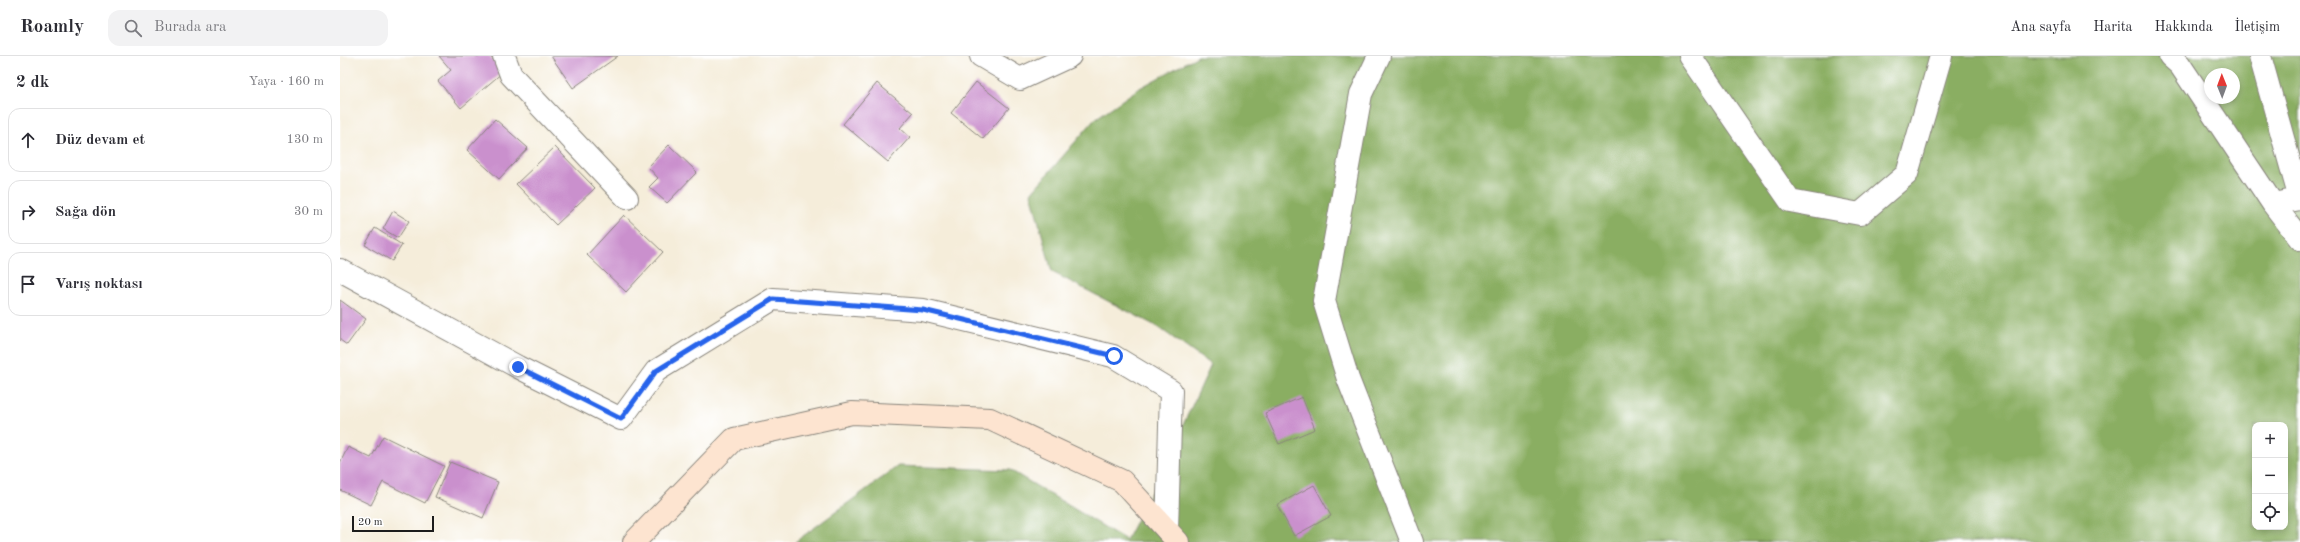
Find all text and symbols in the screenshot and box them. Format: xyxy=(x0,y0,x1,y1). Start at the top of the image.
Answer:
search box xyxy=(108,10,388,46)
icon: search xyxy=(122,17,144,39)
text: Roamly xyxy=(20,18,84,37)
text: Burada ara xyxy=(154,20,226,35)
text: Ana sayfa xyxy=(2010,20,2071,34)
text: Harita xyxy=(2093,20,2133,34)
text: Hakkında xyxy=(2155,20,2213,34)
text: İletişim xyxy=(2235,20,2280,34)
north arrow xyxy=(2204,68,2240,104)
text: 2 dk xyxy=(16,74,49,91)
text: Yaya · 160 m xyxy=(249,75,324,88)
icon: ahead xyxy=(17,129,39,151)
text: Düz devam et xyxy=(55,133,145,148)
text: 130 m xyxy=(286,133,323,146)
icon: right xyxy=(17,201,39,223)
text: Sağa dön xyxy=(55,205,116,220)
text: 30 m xyxy=(294,205,323,218)
icon: arrive xyxy=(17,273,39,295)
text: Varış noktası xyxy=(55,277,143,292)
route start xyxy=(1105,347,1123,365)
route end xyxy=(509,358,527,376)
map controls xyxy=(2252,422,2288,530)
button: + xyxy=(2252,422,2288,458)
button: − xyxy=(2252,458,2288,494)
button: locate xyxy=(2252,494,2288,530)
scale bar xyxy=(352,514,434,533)
text: 20 m xyxy=(358,517,383,528)

